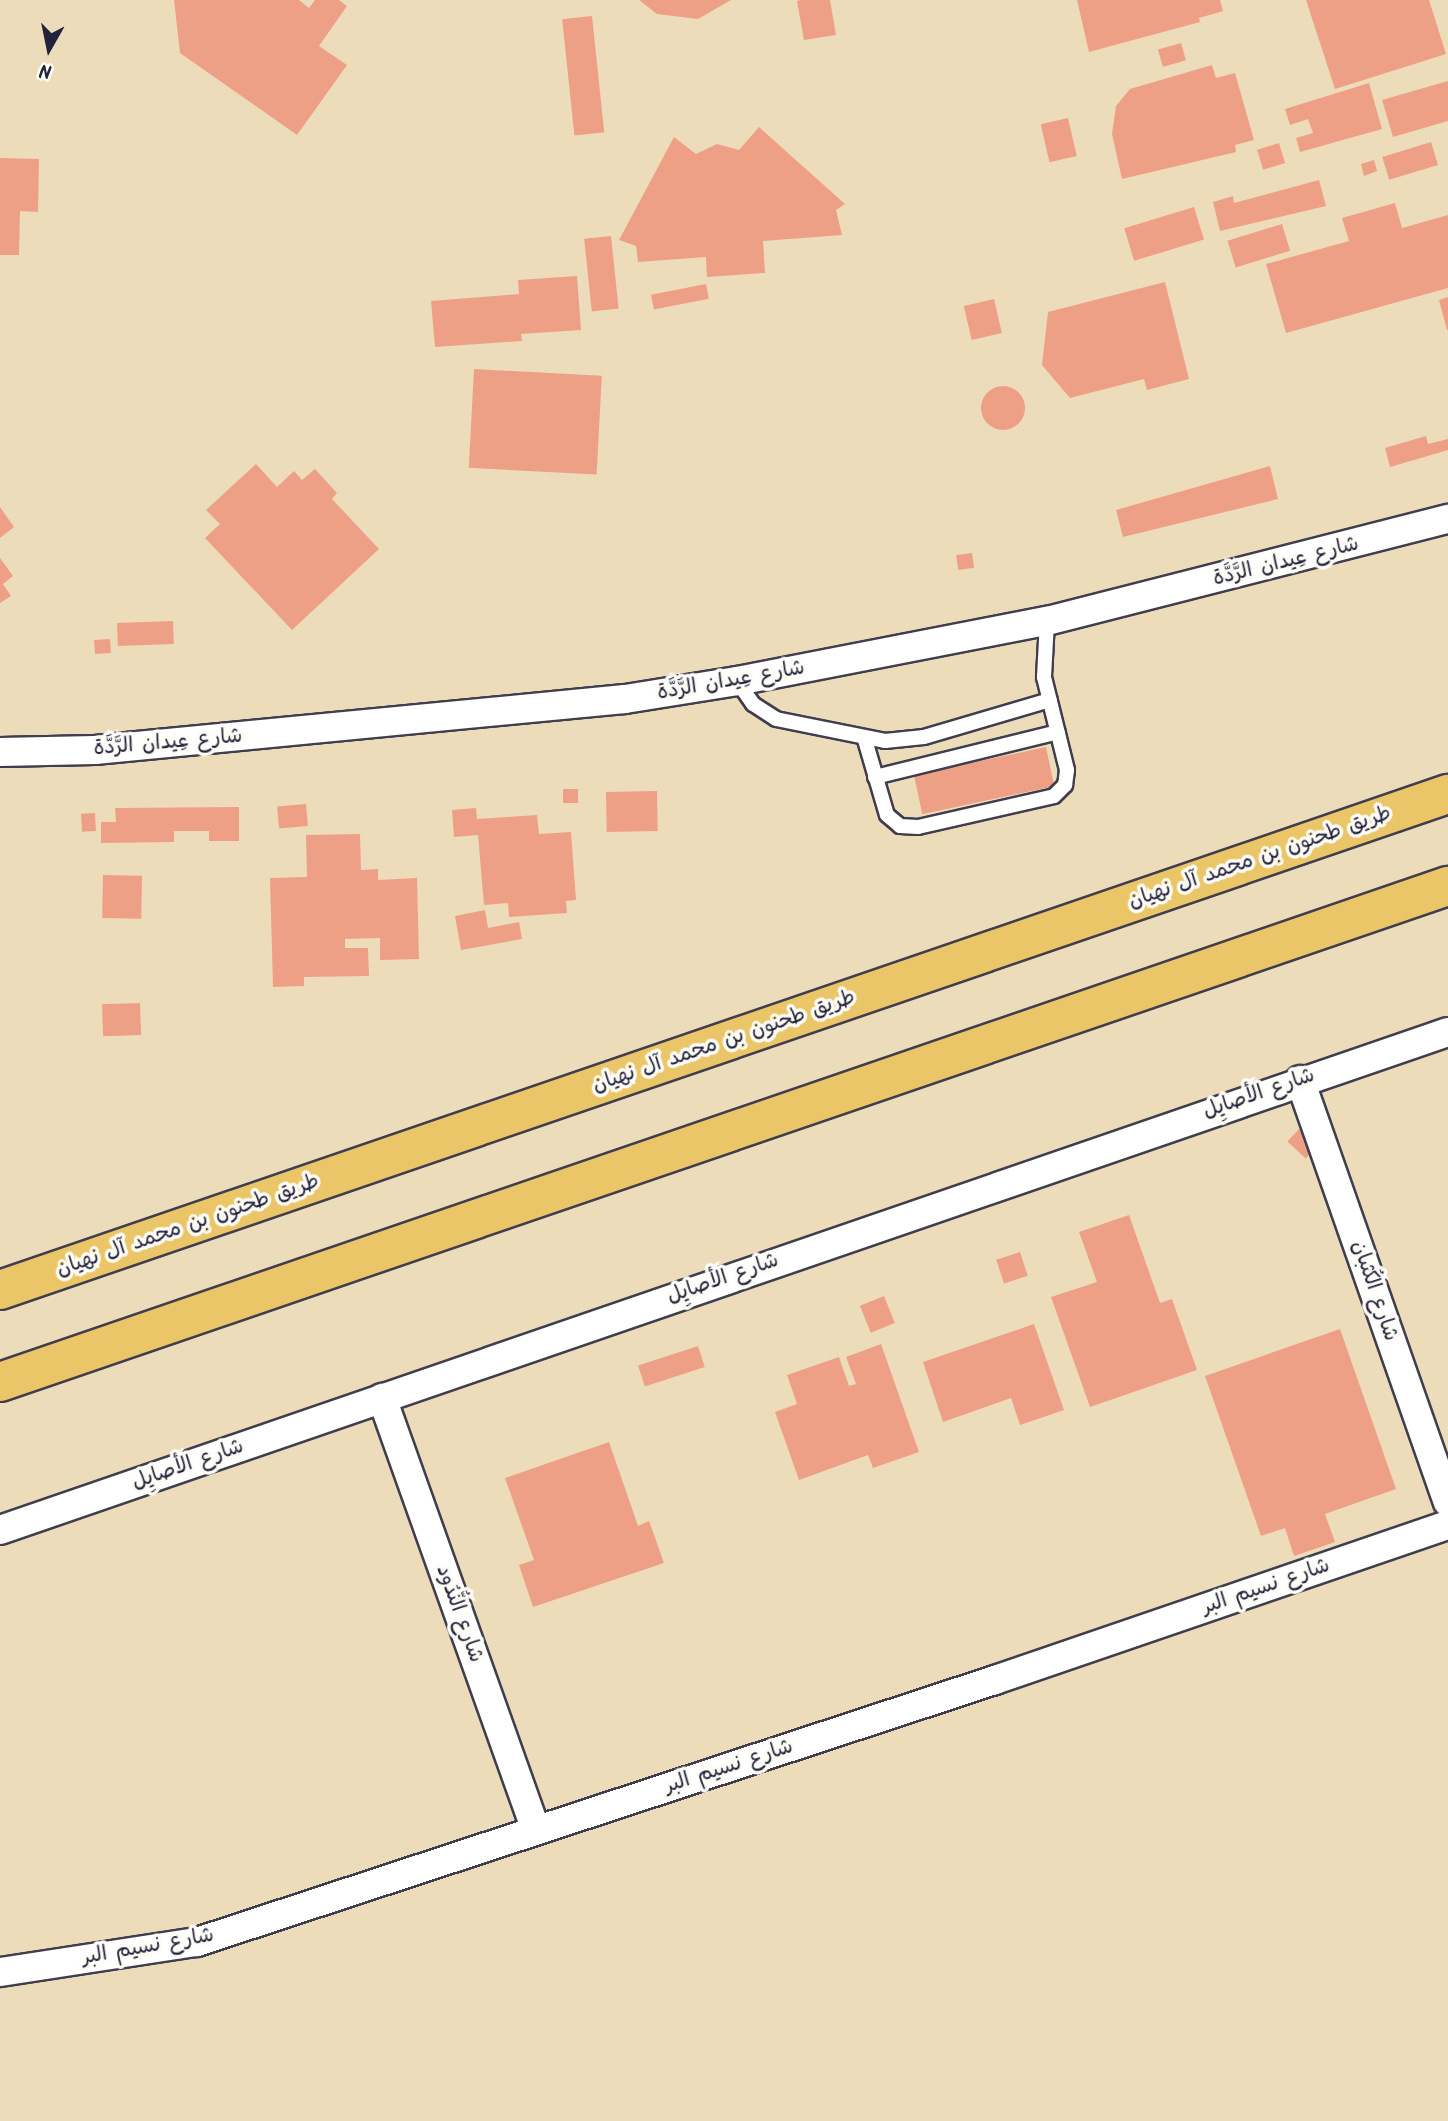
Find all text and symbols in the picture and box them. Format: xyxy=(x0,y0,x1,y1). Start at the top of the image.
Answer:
north arrow xyxy=(14,14,84,84)
text: N xyxy=(37,54,54,85)
street label: شارع عِيدان الرَّدَّة xyxy=(1211,532,1361,592)
street label: شارع عِيدان الرَّدَّة xyxy=(655,656,807,706)
street label: شارع عِيدان الرَّدَّة xyxy=(93,724,243,762)
street label: طريق طحنون بن محمد آل نهيان xyxy=(1125,801,1395,915)
street label: طريق طحنون بن محمد آل نهيان xyxy=(589,985,859,1099)
street label: شارع الأصايِل xyxy=(1200,1063,1318,1125)
street label: طريق طحنون بن محمد آل نهيان xyxy=(53,1169,323,1283)
street label: شارع الكُثبان xyxy=(1345,1238,1403,1344)
street label: شارع الأصايِل xyxy=(664,1248,782,1310)
street label: شارع الأصايِل xyxy=(129,1434,247,1496)
street label: شارع نسيم البر xyxy=(1199,1553,1333,1621)
street label: شارع النُّدُود xyxy=(430,1562,488,1666)
street label: شارع نسيم البر xyxy=(662,1734,796,1800)
street label: شارع نسيم البر xyxy=(80,1923,216,1971)

